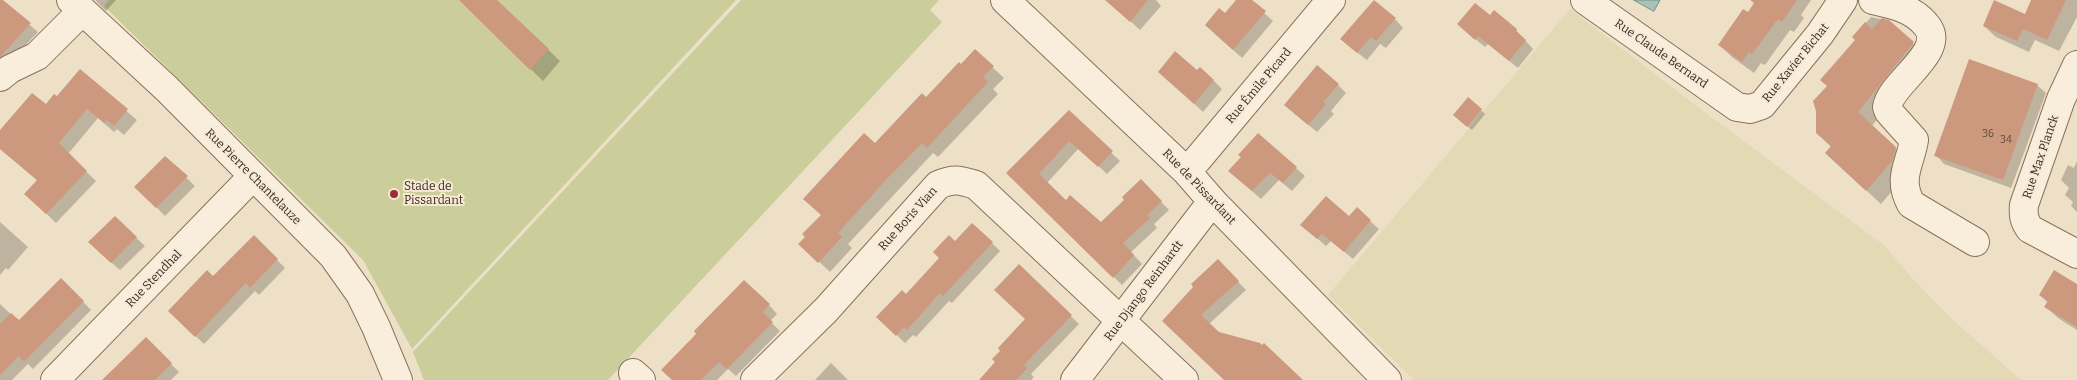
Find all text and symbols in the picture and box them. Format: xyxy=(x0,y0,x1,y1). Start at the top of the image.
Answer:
street label: Rue Claude Bernard xyxy=(1612,16,1710,92)
street label: Rue Xavier Bichat xyxy=(1760,21,1832,105)
street label: Rue Émile Picard xyxy=(1223,45,1295,127)
street label: Rue Max Planck xyxy=(2020,113,2062,201)
street label: Rue Pierre Chantelauze xyxy=(202,126,304,228)
house number: 36 xyxy=(1982,128,1994,140)
house number: 34 xyxy=(2000,134,2012,146)
street label: Rue de Pissardant xyxy=(1159,146,1239,228)
place label: Stade de Pissardant xyxy=(404,180,463,208)
street label: Rue Boris Vian xyxy=(876,184,940,254)
marker: Stade de Pissardant xyxy=(388,188,400,200)
street label: Rue Django Reinhardt xyxy=(1102,238,1186,344)
street label: Rue Stendhal xyxy=(123,247,185,311)

